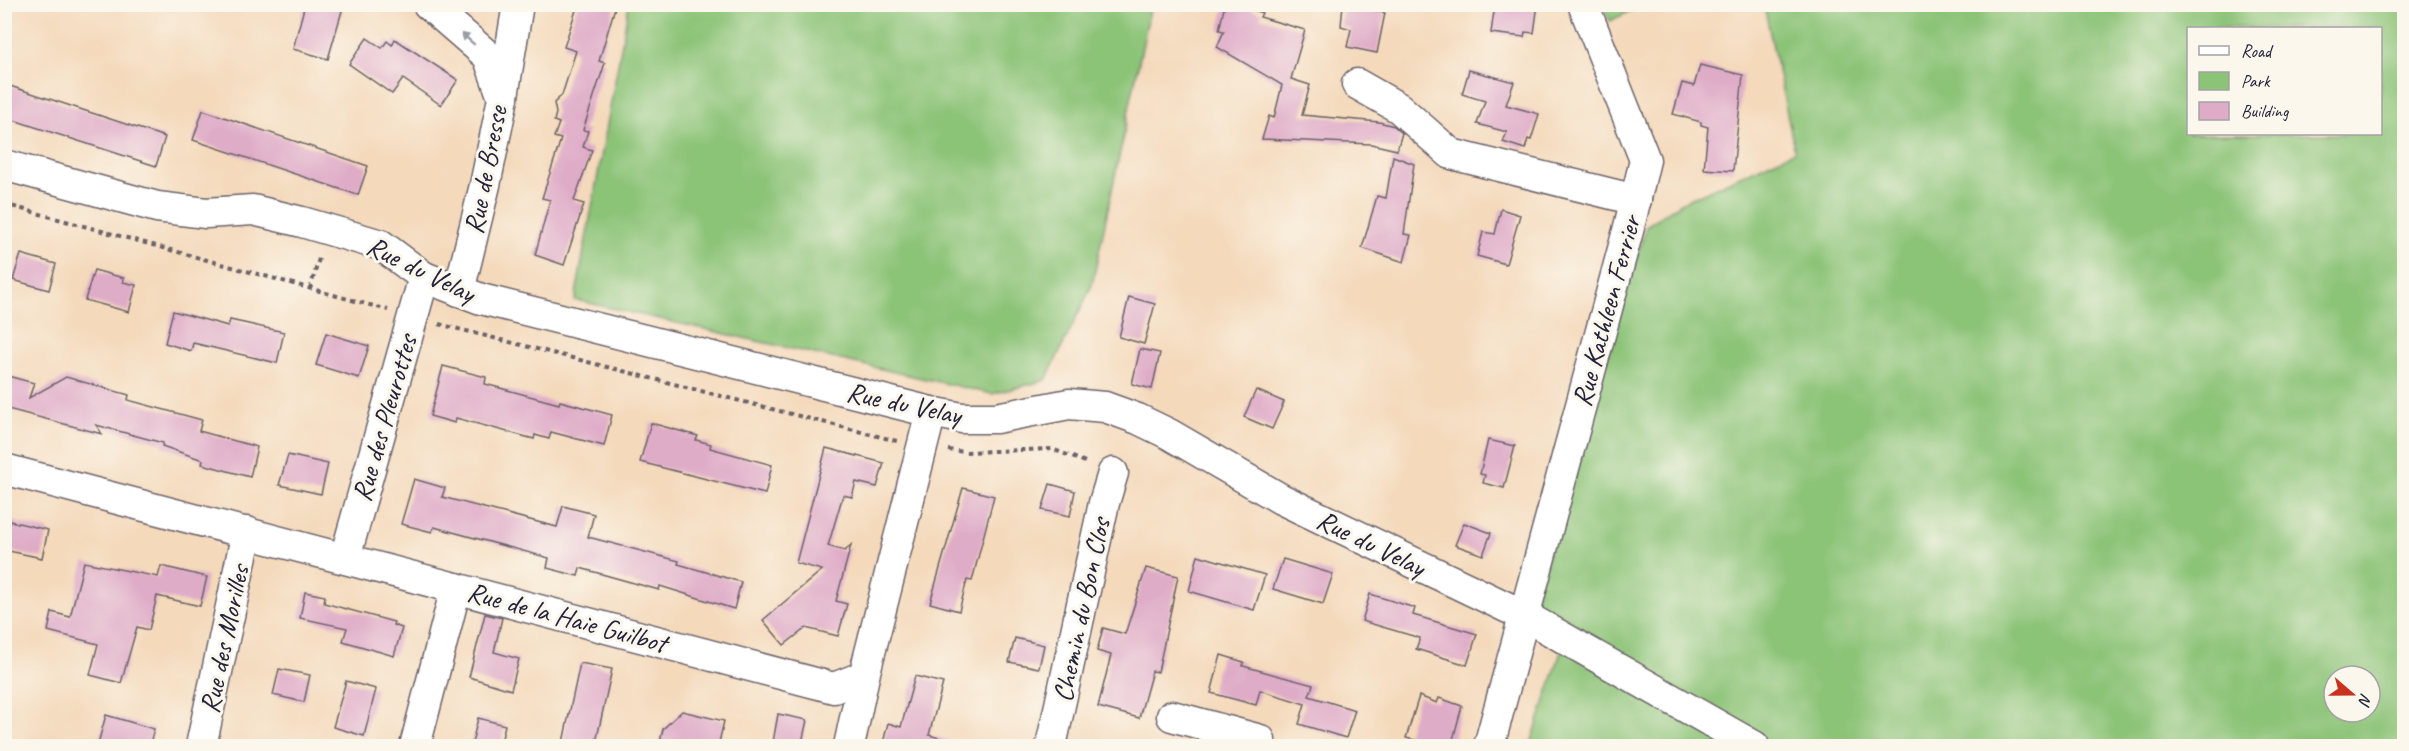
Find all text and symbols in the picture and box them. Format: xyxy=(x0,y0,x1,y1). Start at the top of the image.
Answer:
legend xyxy=(2187,27,2382,135)
one-way arrow xyxy=(461,33,476,46)
text: Road xyxy=(2241,40,2274,62)
text: Park xyxy=(2241,70,2271,92)
text: Building xyxy=(2241,100,2290,122)
street label: Rue de Bresse xyxy=(455,101,515,237)
street label: Rue Kathleen Ferrier xyxy=(1564,209,1649,410)
street label: Rue du Velay xyxy=(361,228,483,311)
street label: Rue des Pleurottes xyxy=(344,329,425,505)
street label: Rue du Velay xyxy=(844,374,967,433)
street label: Rue du Velay xyxy=(1311,502,1433,585)
street label: Chemin du Bon Clos xyxy=(1044,513,1118,705)
street label: Rue des Morilles xyxy=(191,559,257,716)
street label: Rue de la Haie Guilbot xyxy=(464,574,674,661)
north arrow xyxy=(2322,664,2382,724)
text: N xyxy=(2353,691,2376,710)

